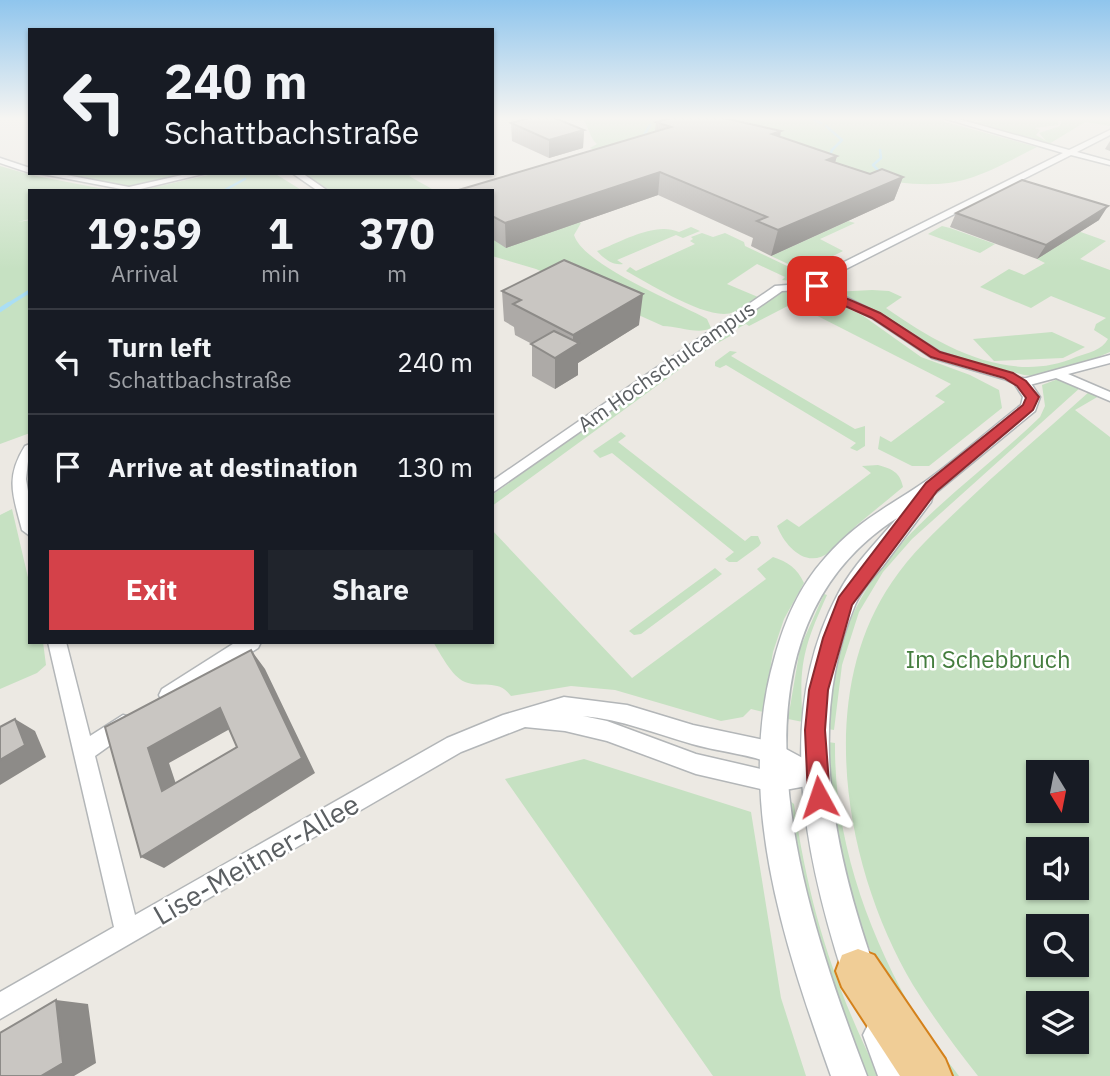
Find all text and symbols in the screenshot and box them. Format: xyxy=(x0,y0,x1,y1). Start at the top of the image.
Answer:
text: 240 m xyxy=(164,49,308,112)
icon: left xyxy=(49,56,140,147)
text: Schattbachstraße xyxy=(164,111,419,153)
text: 19:59 xyxy=(87,206,202,261)
text: 1 xyxy=(268,206,293,261)
text: 370 xyxy=(359,206,435,261)
pin xyxy=(787,256,847,316)
text: Arrival xyxy=(111,258,178,288)
text: min xyxy=(261,258,300,288)
text: m xyxy=(387,258,407,288)
icon: arrive xyxy=(798,267,836,305)
street label: Am Hochschulcampus xyxy=(572,294,760,438)
text: Turn left xyxy=(108,330,211,364)
icon: left xyxy=(49,343,87,381)
text: 240 m xyxy=(397,345,473,379)
text: Schattbachstraße xyxy=(108,364,292,394)
icon: arrive xyxy=(49,448,87,486)
text: Arrive at destination xyxy=(108,450,358,484)
text: 130 m xyxy=(397,450,473,484)
button: Exit xyxy=(49,550,254,630)
button: Share xyxy=(268,550,473,630)
park label: Im Schebbruch xyxy=(905,643,1071,675)
position arrow xyxy=(782,760,856,834)
north arrow xyxy=(1026,760,1088,822)
map controls xyxy=(1026,760,1089,1054)
street label: Lise-Meitner-Allee xyxy=(146,785,366,933)
button: sound xyxy=(1026,837,1089,900)
button: search xyxy=(1026,914,1089,977)
button: layers xyxy=(1026,991,1089,1054)

